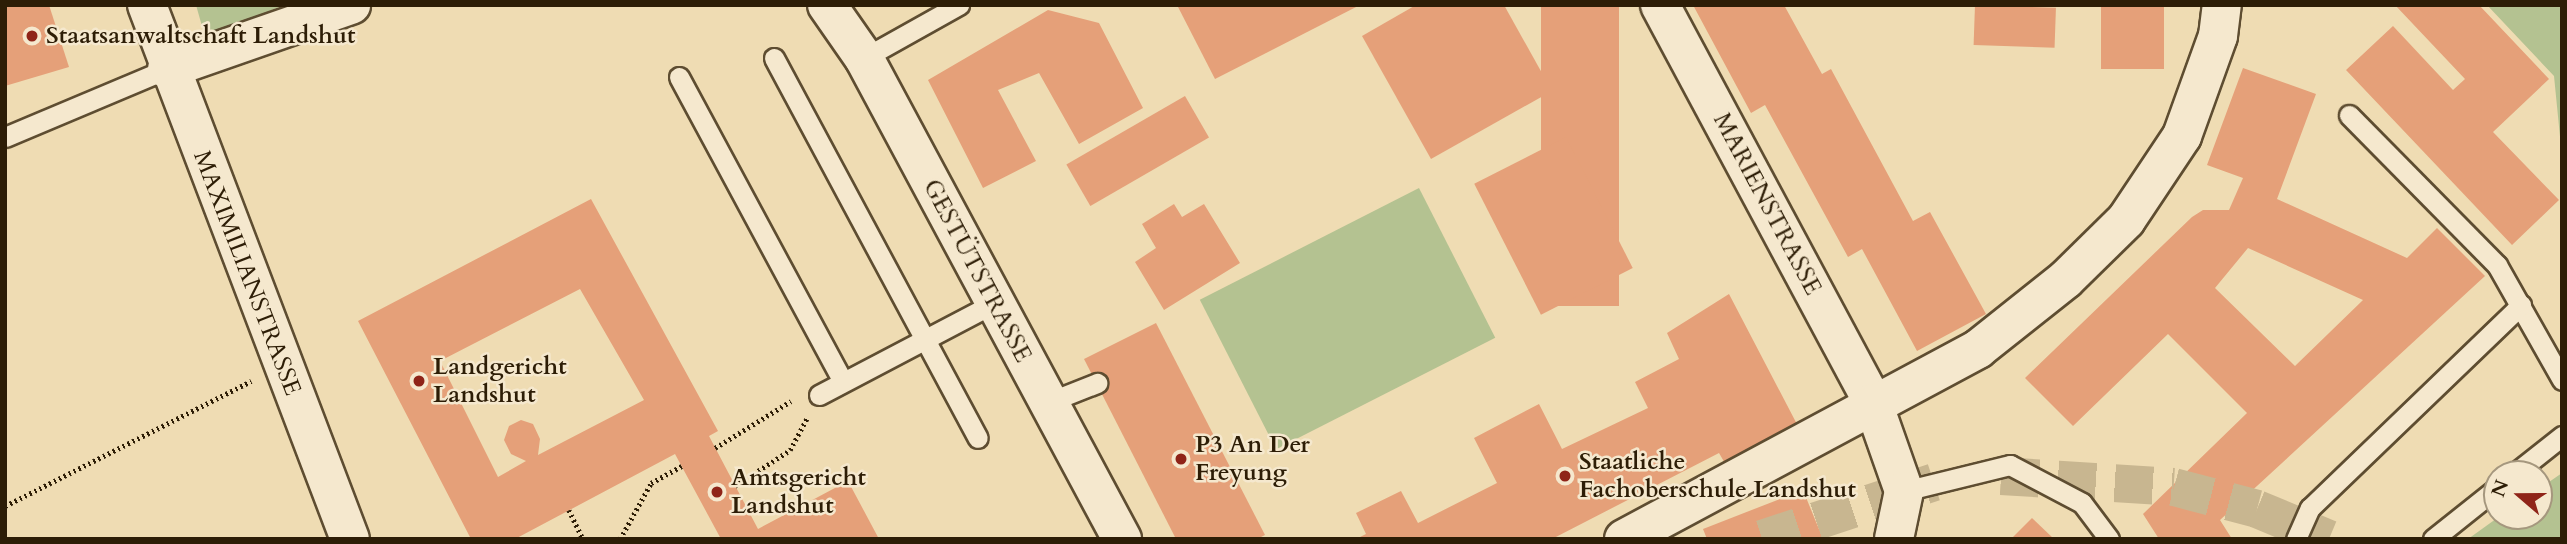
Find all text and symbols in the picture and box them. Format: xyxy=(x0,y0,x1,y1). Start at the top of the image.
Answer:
place label: Staatsanwaltschaft Landshut xyxy=(46,22,355,50)
marker: Staatsanwaltschaft Landshut xyxy=(24,28,40,44)
street label: MARIENSTRASSE xyxy=(1707,108,1827,300)
street label: MAXIMILIANSTRASSE xyxy=(187,146,307,400)
street label: GESTÜTSTRASSE xyxy=(917,175,1037,367)
place label: Landgericht Landshut xyxy=(433,353,567,409)
marker: Landgericht Landshut xyxy=(411,373,427,389)
place label: P3 An Der Freyung xyxy=(1195,431,1310,487)
place label: Staatliche Fachoberschule Landshut xyxy=(1579,448,1856,504)
marker: P3 An Der Freyung xyxy=(1173,451,1189,467)
north arrow xyxy=(2483,460,2553,530)
place label: Amtsgericht Landshut xyxy=(731,464,866,520)
marker: Staatliche Fachoberschule Landshut xyxy=(1557,468,1573,484)
text: N xyxy=(2485,476,2515,501)
marker: Amtsgericht Landshut xyxy=(709,484,725,500)

